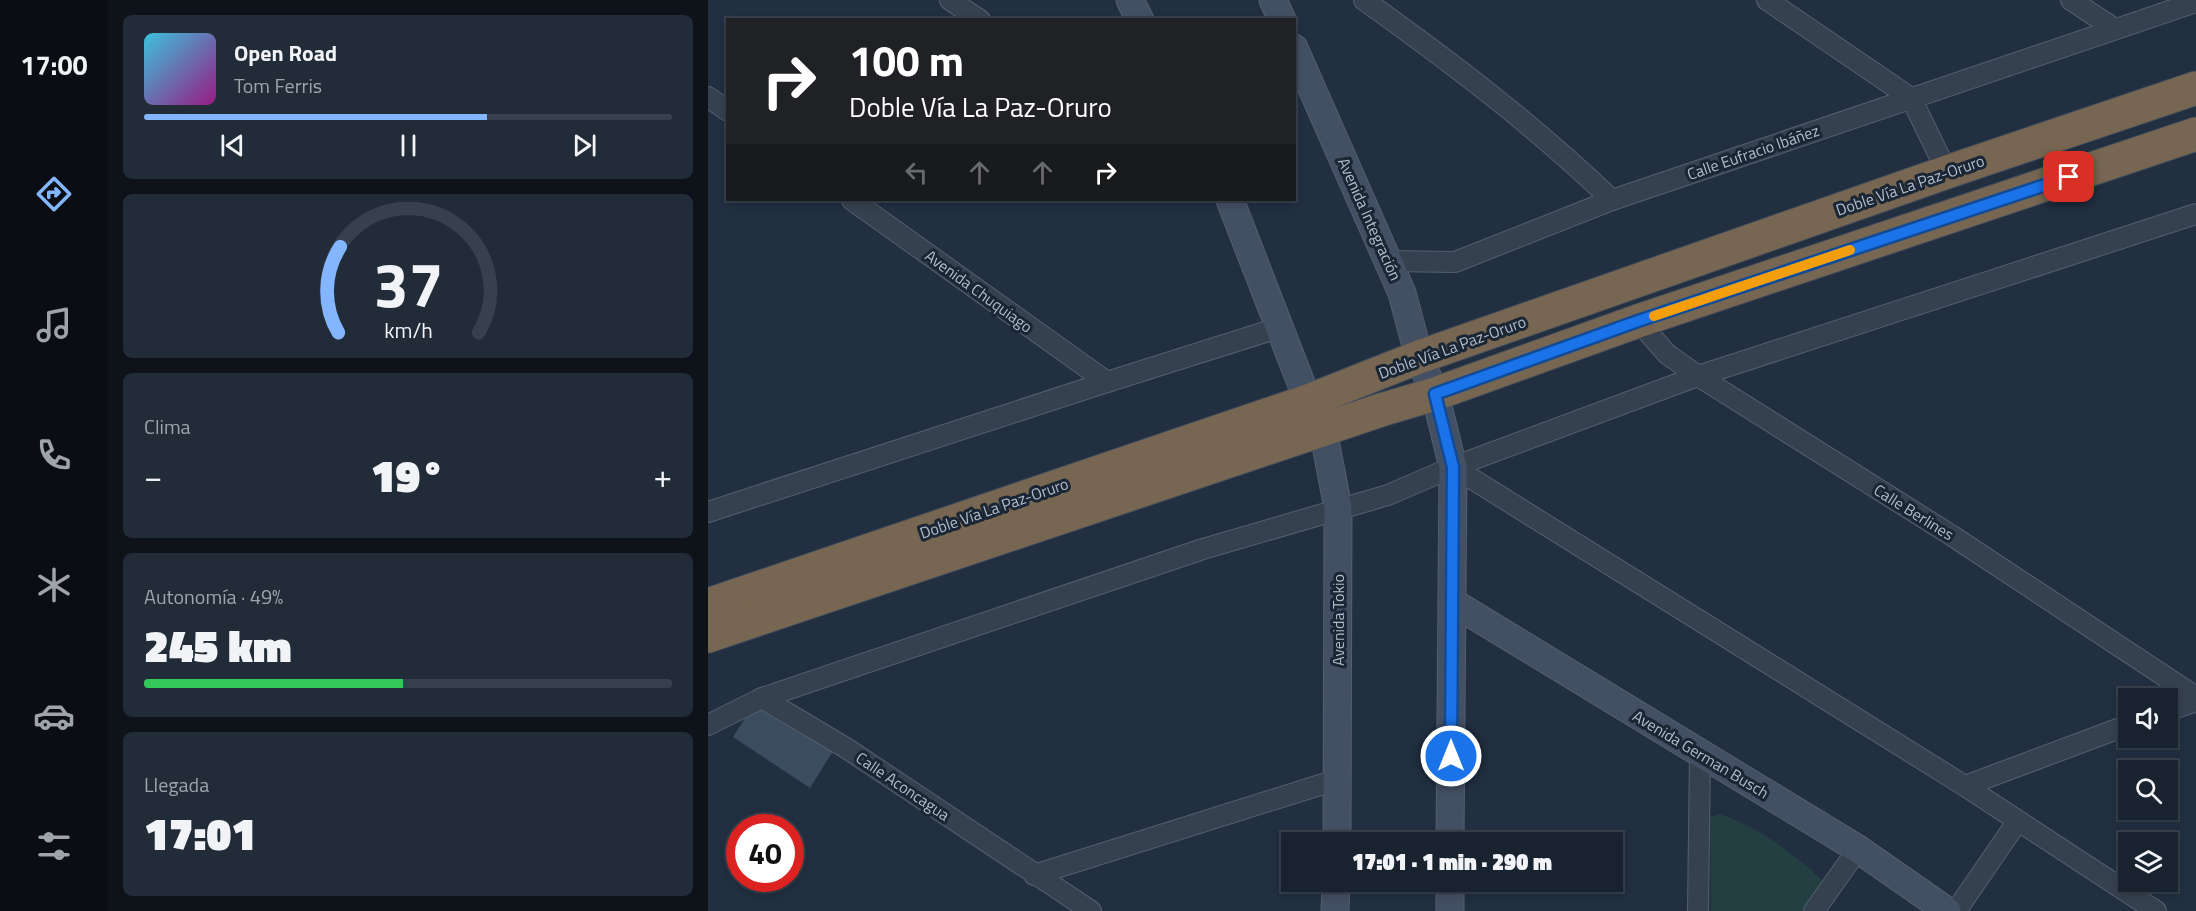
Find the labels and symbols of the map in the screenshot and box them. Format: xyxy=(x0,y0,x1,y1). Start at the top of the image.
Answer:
street label: Calle Eufracio Ibáñez xyxy=(1684,118,1822,186)
street label: Doble Vía La Paz-Oruro xyxy=(1833,148,1987,222)
pin xyxy=(2043,151,2094,202)
street label: Avenida Integración xyxy=(1332,154,1408,284)
street label: Avenida Chuquiago xyxy=(920,244,1038,338)
street label: Doble Vía La Paz-Oruro xyxy=(1375,309,1529,385)
street label: Doble Vía La Paz-Oruro xyxy=(917,471,1071,545)
street label: Calle Berlines xyxy=(1869,478,1959,546)
street label: Avenida Tokio xyxy=(1326,574,1350,666)
street label: Avenida German Busch xyxy=(1628,704,1774,804)
position arrow xyxy=(1419,724,1483,788)
street label: Calle Aconcagua xyxy=(851,746,955,826)
speed limit sign: 40 xyxy=(726,814,804,892)

